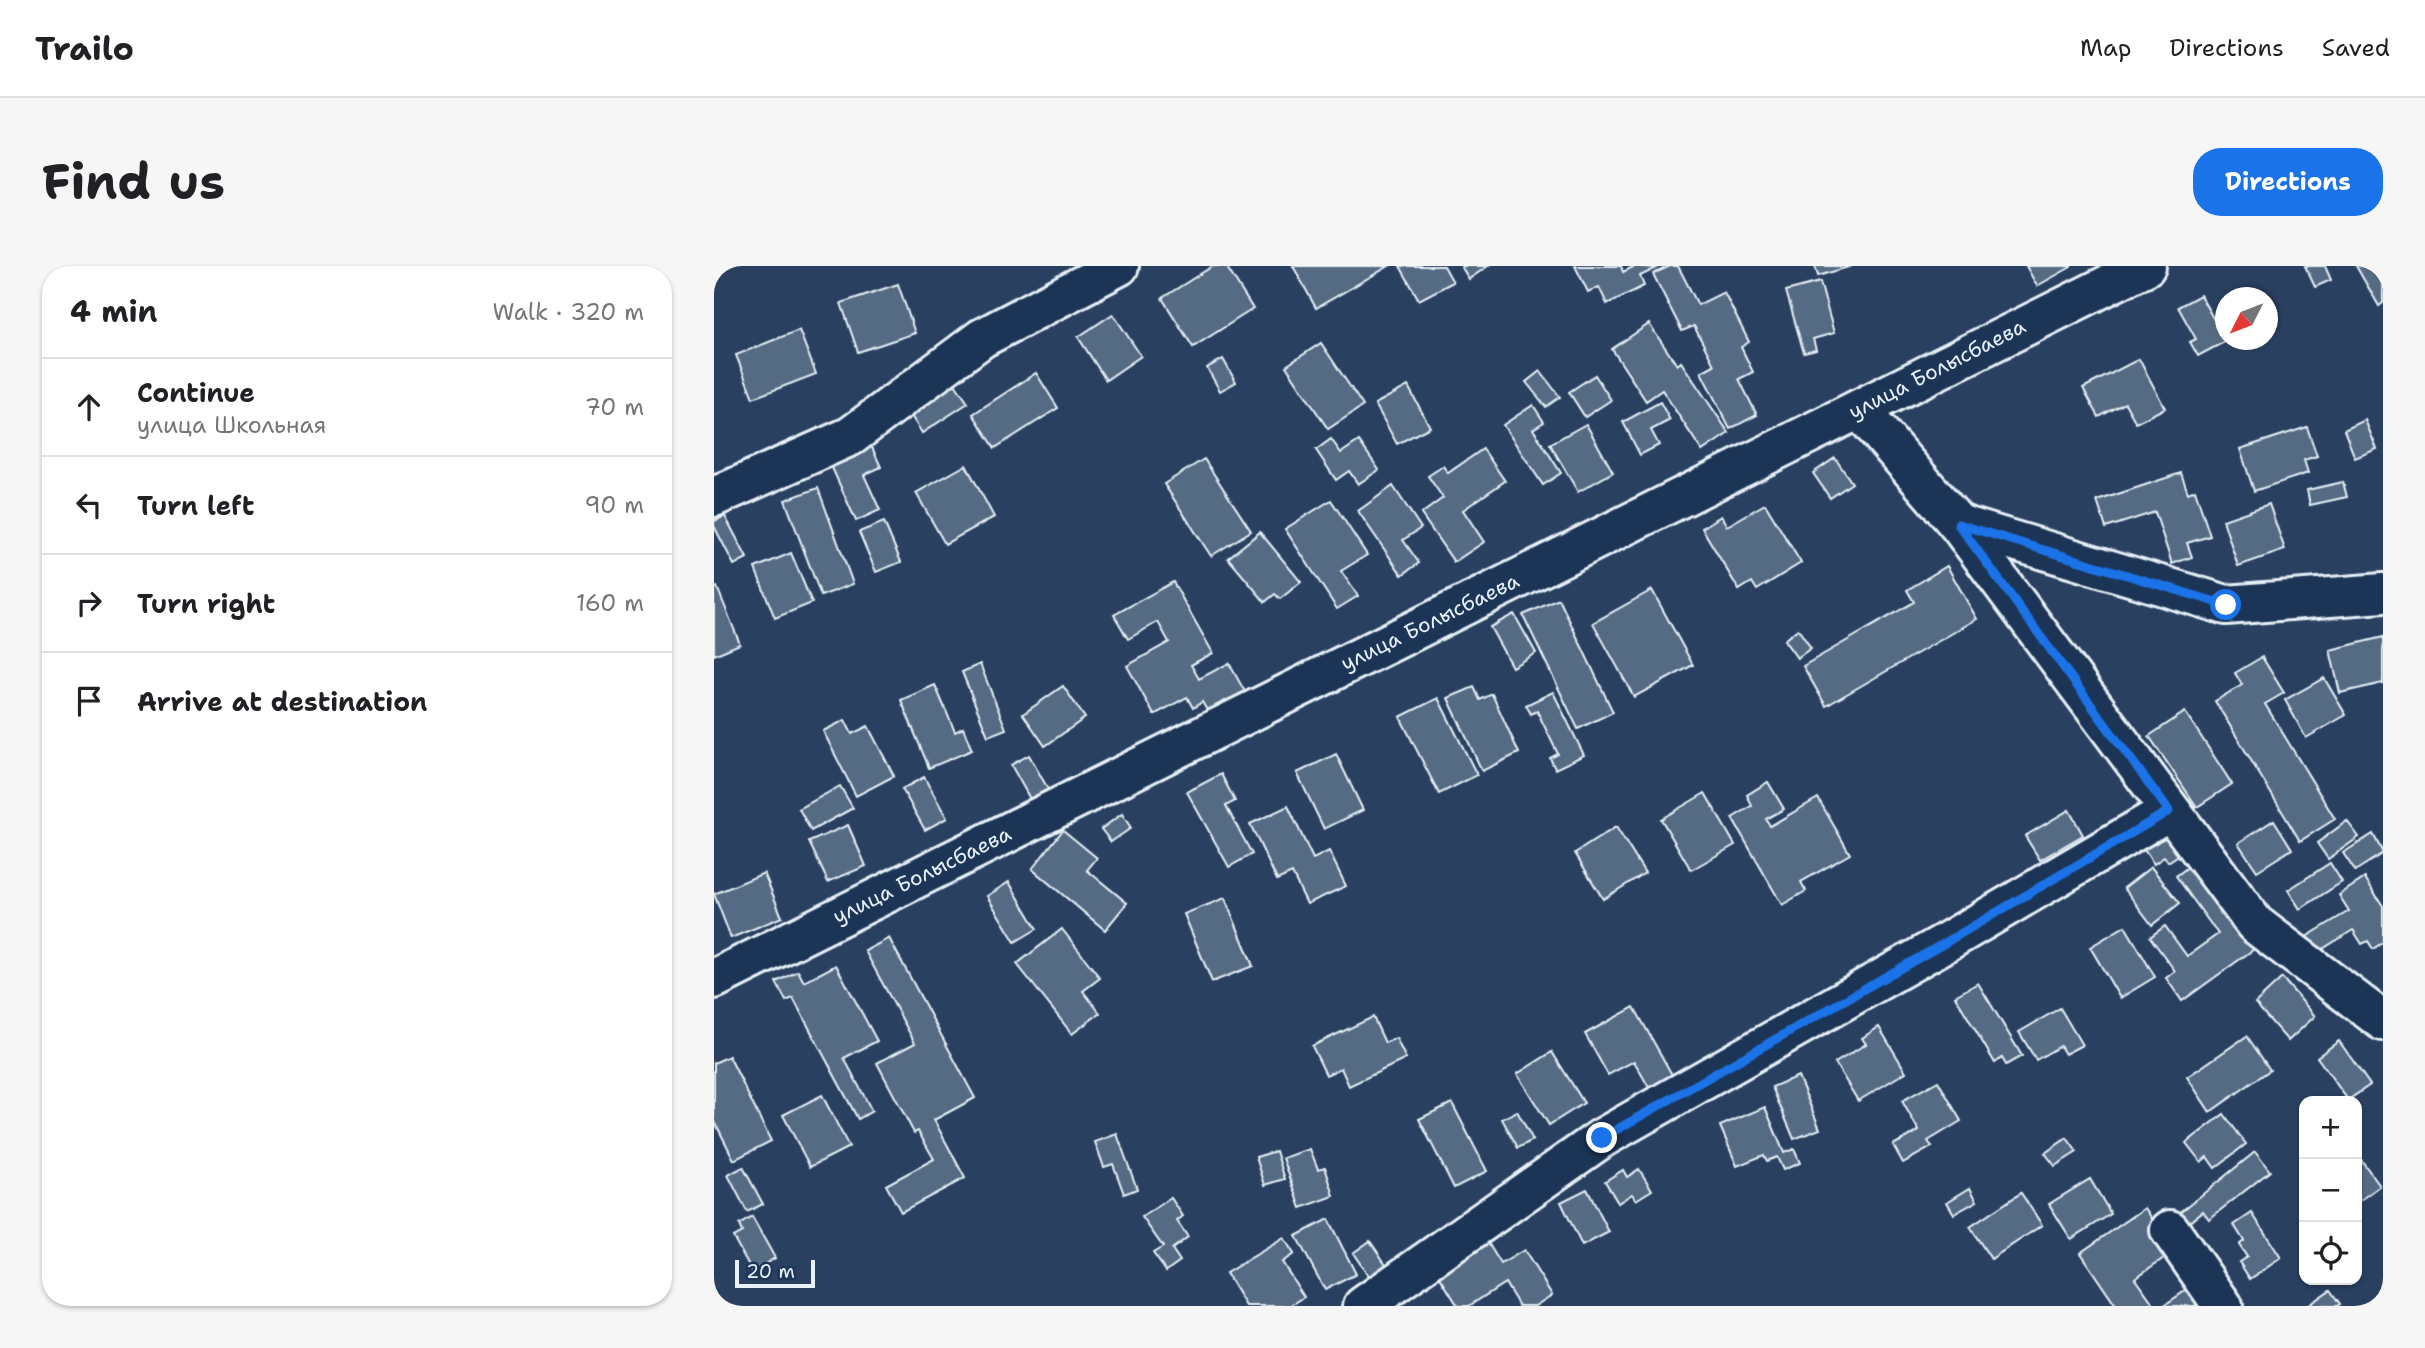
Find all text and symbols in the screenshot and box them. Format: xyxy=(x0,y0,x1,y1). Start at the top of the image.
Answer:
text: Trailo xyxy=(35,26,134,71)
text: Map xyxy=(2080,32,2131,64)
text: Directions xyxy=(2169,32,2284,64)
text: Saved xyxy=(2322,32,2390,64)
button: Directions xyxy=(2193,148,2383,216)
text: Find us xyxy=(42,149,225,215)
north arrow xyxy=(2215,287,2278,350)
text: 4 min xyxy=(70,291,157,332)
text: Walk · 320 m xyxy=(493,297,644,327)
street label: улица Болысбаева xyxy=(1844,312,2030,426)
text: Continue xyxy=(137,375,255,410)
icon: ahead xyxy=(70,388,108,426)
text: 70 m xyxy=(585,392,644,422)
text: улица Школьная xyxy=(137,410,326,440)
icon: left xyxy=(70,486,108,524)
text: Turn left xyxy=(137,488,254,523)
text: 90 m xyxy=(584,490,644,520)
street label: улица Болысбаева xyxy=(1336,567,1524,677)
icon: right xyxy=(70,584,108,622)
text: Turn right xyxy=(137,586,275,621)
text: 160 m xyxy=(576,588,644,618)
route start xyxy=(2210,589,2241,620)
icon: arrive xyxy=(70,682,108,720)
text: Arrive at destination xyxy=(137,684,427,719)
street label: улица Болысбаева xyxy=(828,820,1016,930)
map controls xyxy=(2299,1096,2362,1285)
button: + xyxy=(2299,1096,2362,1159)
route end xyxy=(1586,1122,1617,1153)
button: − xyxy=(2299,1159,2362,1222)
button: locate xyxy=(2299,1222,2362,1285)
scale bar xyxy=(735,1257,816,1289)
text: 20 m xyxy=(746,1259,795,1284)

